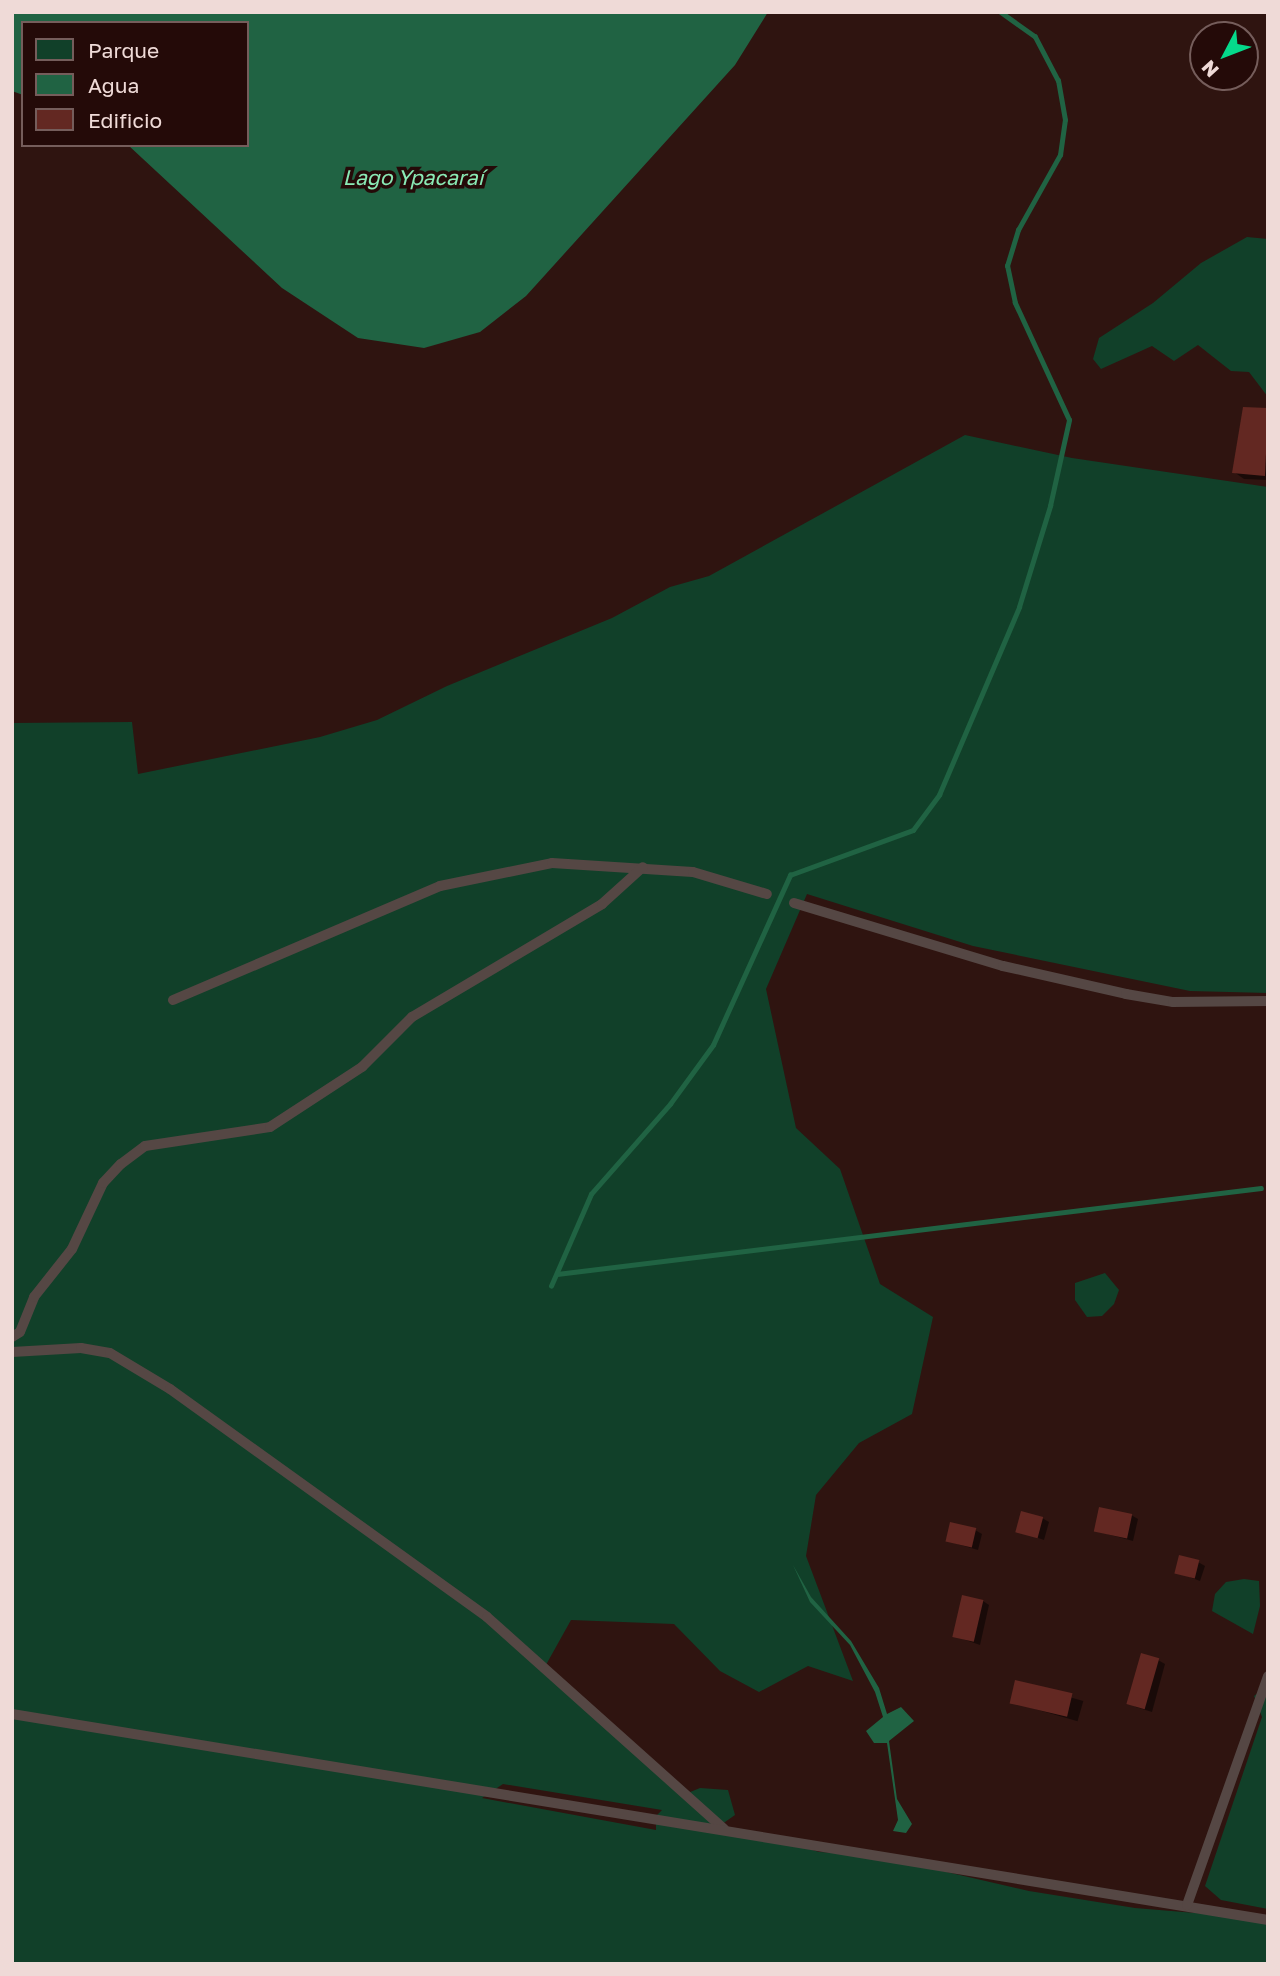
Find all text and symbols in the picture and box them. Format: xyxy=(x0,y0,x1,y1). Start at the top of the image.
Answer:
legend xyxy=(21,21,248,147)
north arrow xyxy=(1189,21,1259,91)
text: Parque xyxy=(88,37,159,63)
text: N xyxy=(1196,56,1223,82)
text: Agua xyxy=(88,72,139,98)
text: Edificio xyxy=(88,107,162,133)
water label: Lago Ypacaraí xyxy=(343,164,483,190)

